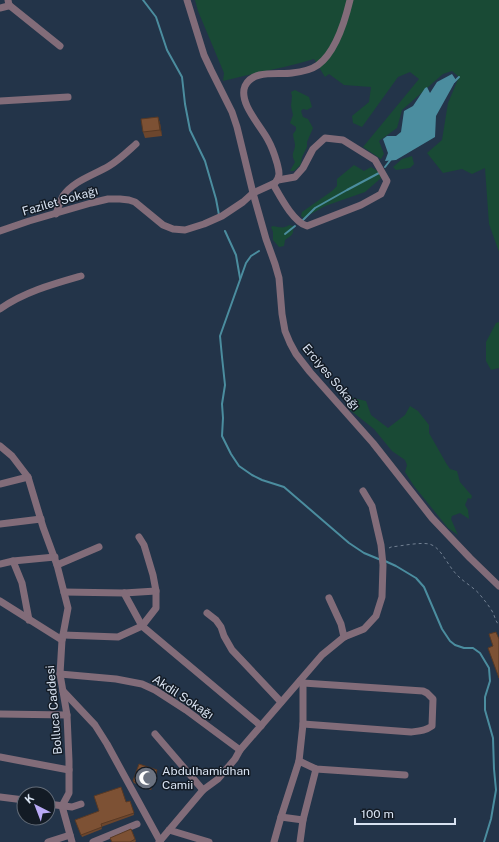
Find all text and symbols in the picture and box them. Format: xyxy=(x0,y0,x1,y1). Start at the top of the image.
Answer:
street label: Fazilet Sokağı xyxy=(20,183,100,219)
street label: Erciyes Sokağı xyxy=(299,341,363,413)
street label: Bolluca Caddesi xyxy=(43,665,65,755)
street label: Akdil Sokağı xyxy=(150,672,216,722)
place label: Abdulhamidhan Camii xyxy=(162,764,250,792)
mosque icon: Abdulhamidhan Camii xyxy=(133,765,159,791)
north arrow xyxy=(16,786,56,826)
text: K xyxy=(22,791,36,806)
scale bar xyxy=(355,800,455,826)
text: 100 m xyxy=(361,807,394,821)

